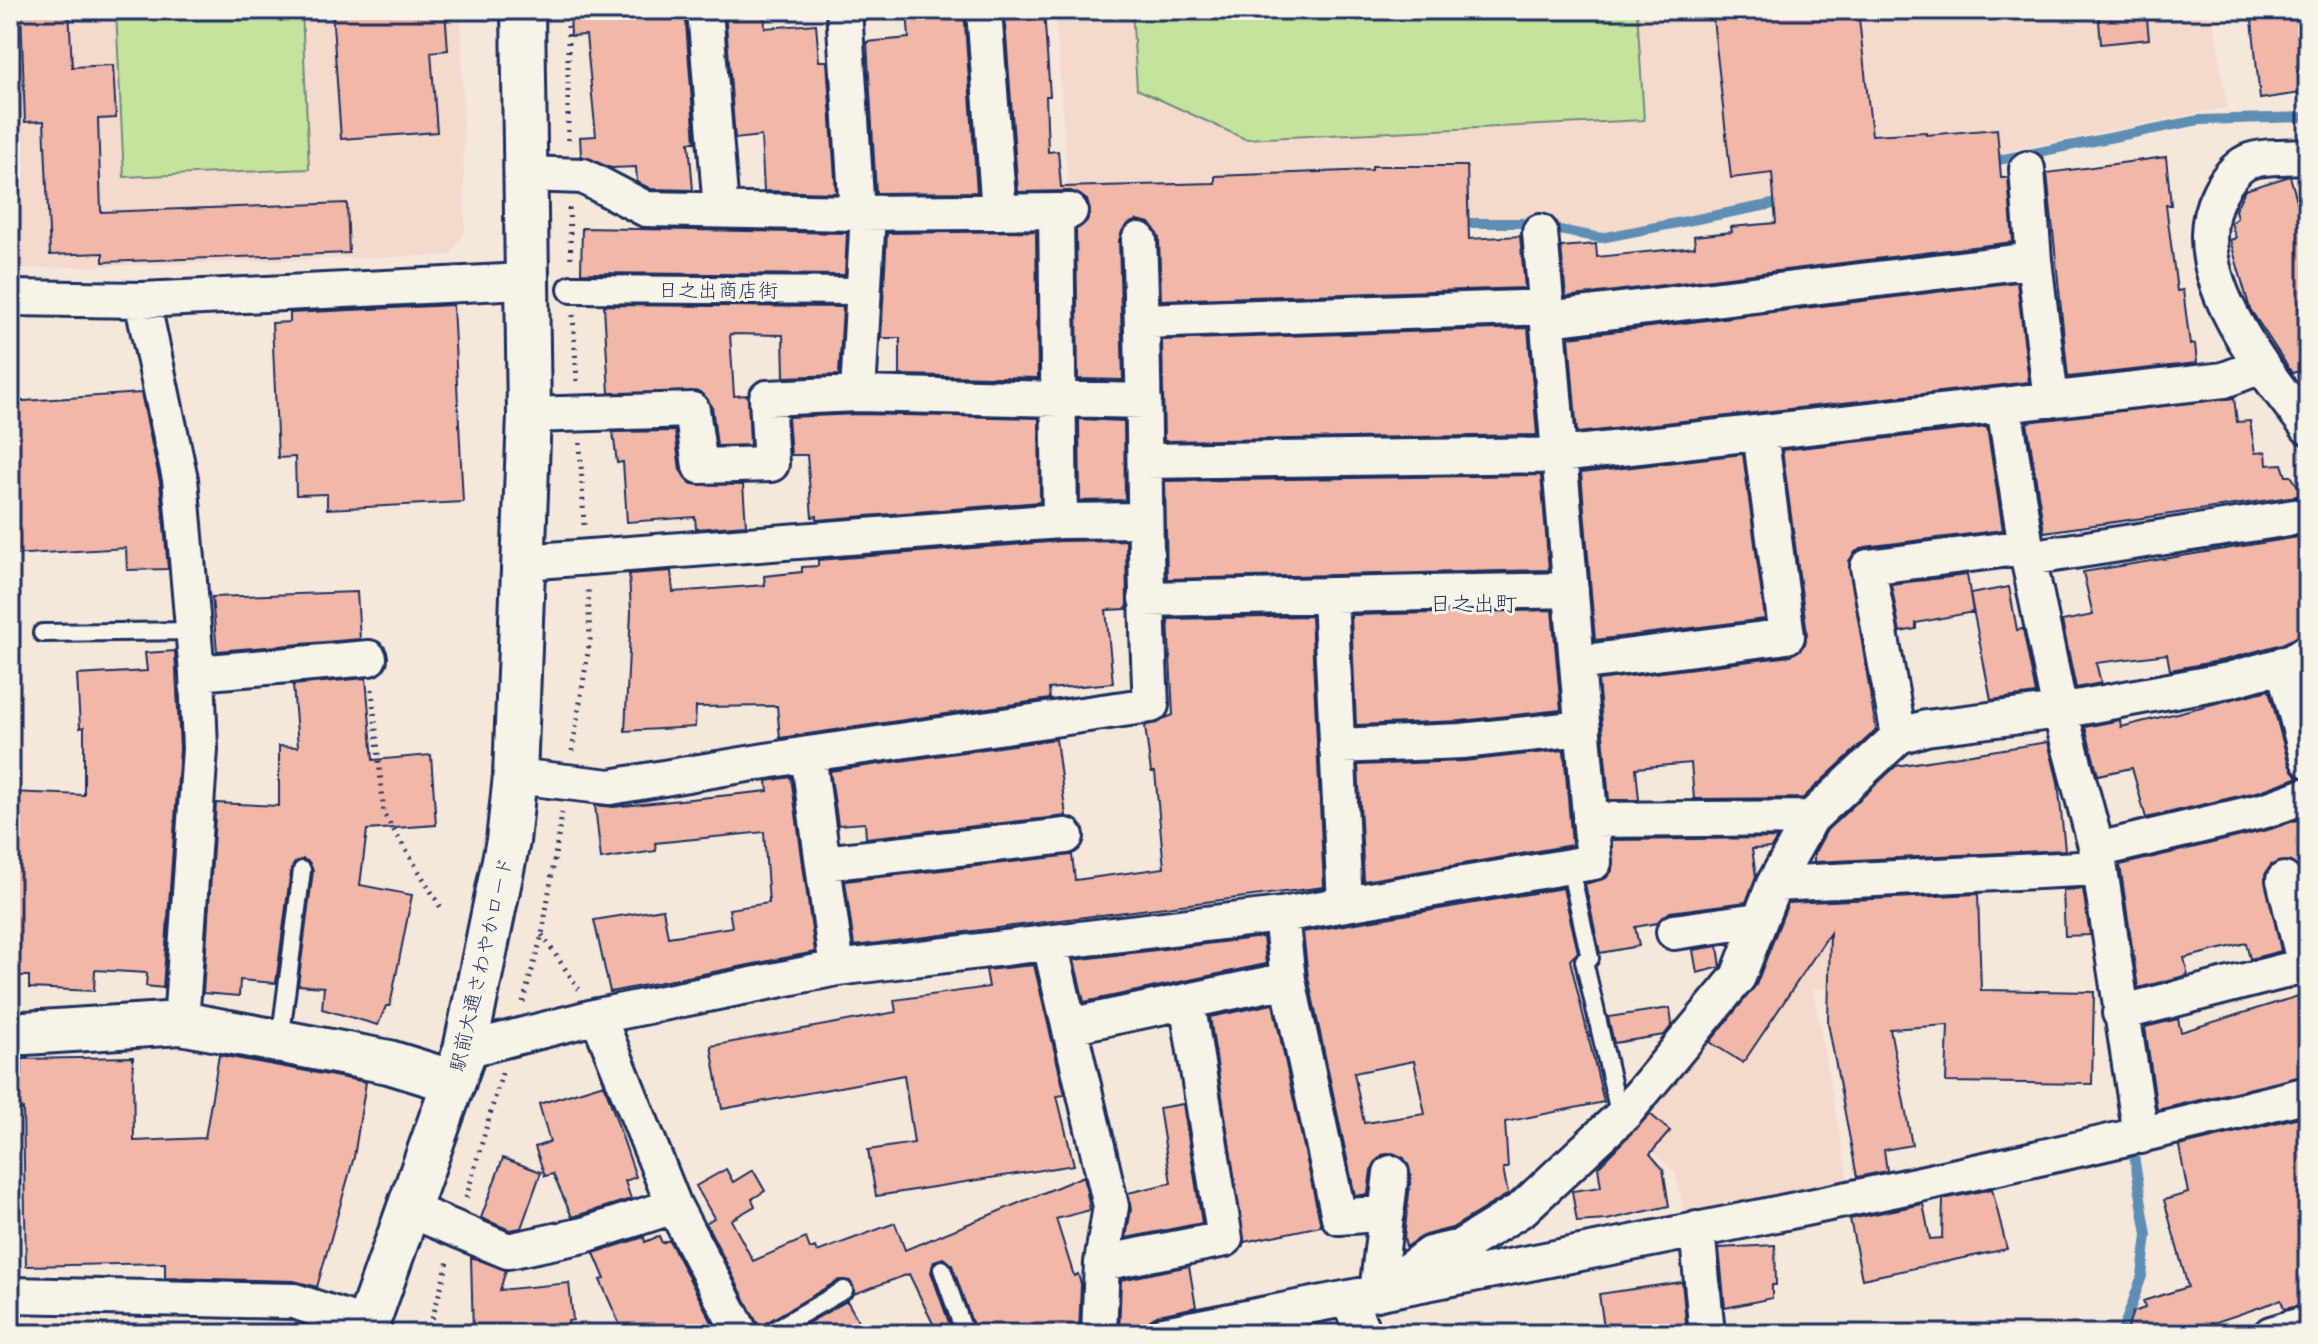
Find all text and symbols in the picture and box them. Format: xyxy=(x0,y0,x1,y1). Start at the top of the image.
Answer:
street label: 日之出商店街 xyxy=(658,277,778,302)
district label: 日之出町 xyxy=(1429,589,1517,617)
street label: 駅前大通さわやかロード xyxy=(444,854,517,1074)

